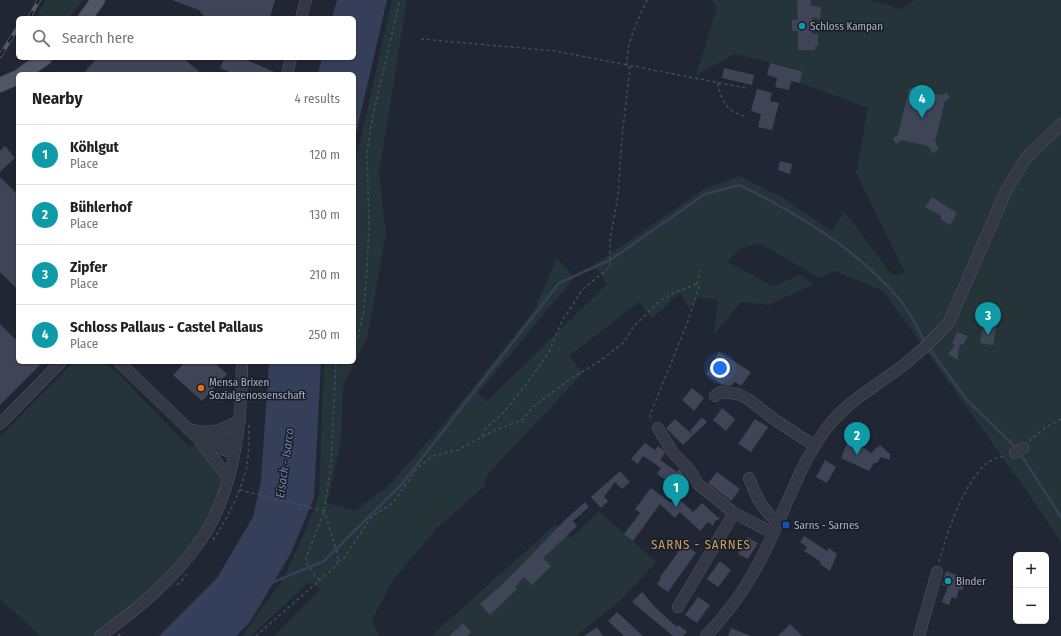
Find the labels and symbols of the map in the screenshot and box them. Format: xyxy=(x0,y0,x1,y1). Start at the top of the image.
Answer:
place label: Schloss Kampan xyxy=(810,20,883,33)
marker: Schloss Kampan xyxy=(797,21,807,31)
pin: 4 xyxy=(909,85,935,118)
pin: 3 xyxy=(975,302,1001,335)
your location xyxy=(710,358,730,378)
place label: Mensa Brixen Sozialgenossenschaft xyxy=(209,376,306,402)
marker: Mensa Brixen Sozialgenossenschaft xyxy=(196,383,206,393)
pin: 2 xyxy=(844,422,870,455)
water label: Eisack - Isarco xyxy=(273,427,297,499)
pin: 1 xyxy=(663,474,689,507)
place label: Sarns - Sarnes xyxy=(794,519,859,532)
marker: Sarns - Sarnes xyxy=(781,520,791,530)
district label: SARNS - SARNES xyxy=(651,537,751,552)
place label: Binder xyxy=(956,575,986,588)
marker: Binder xyxy=(943,576,953,586)

